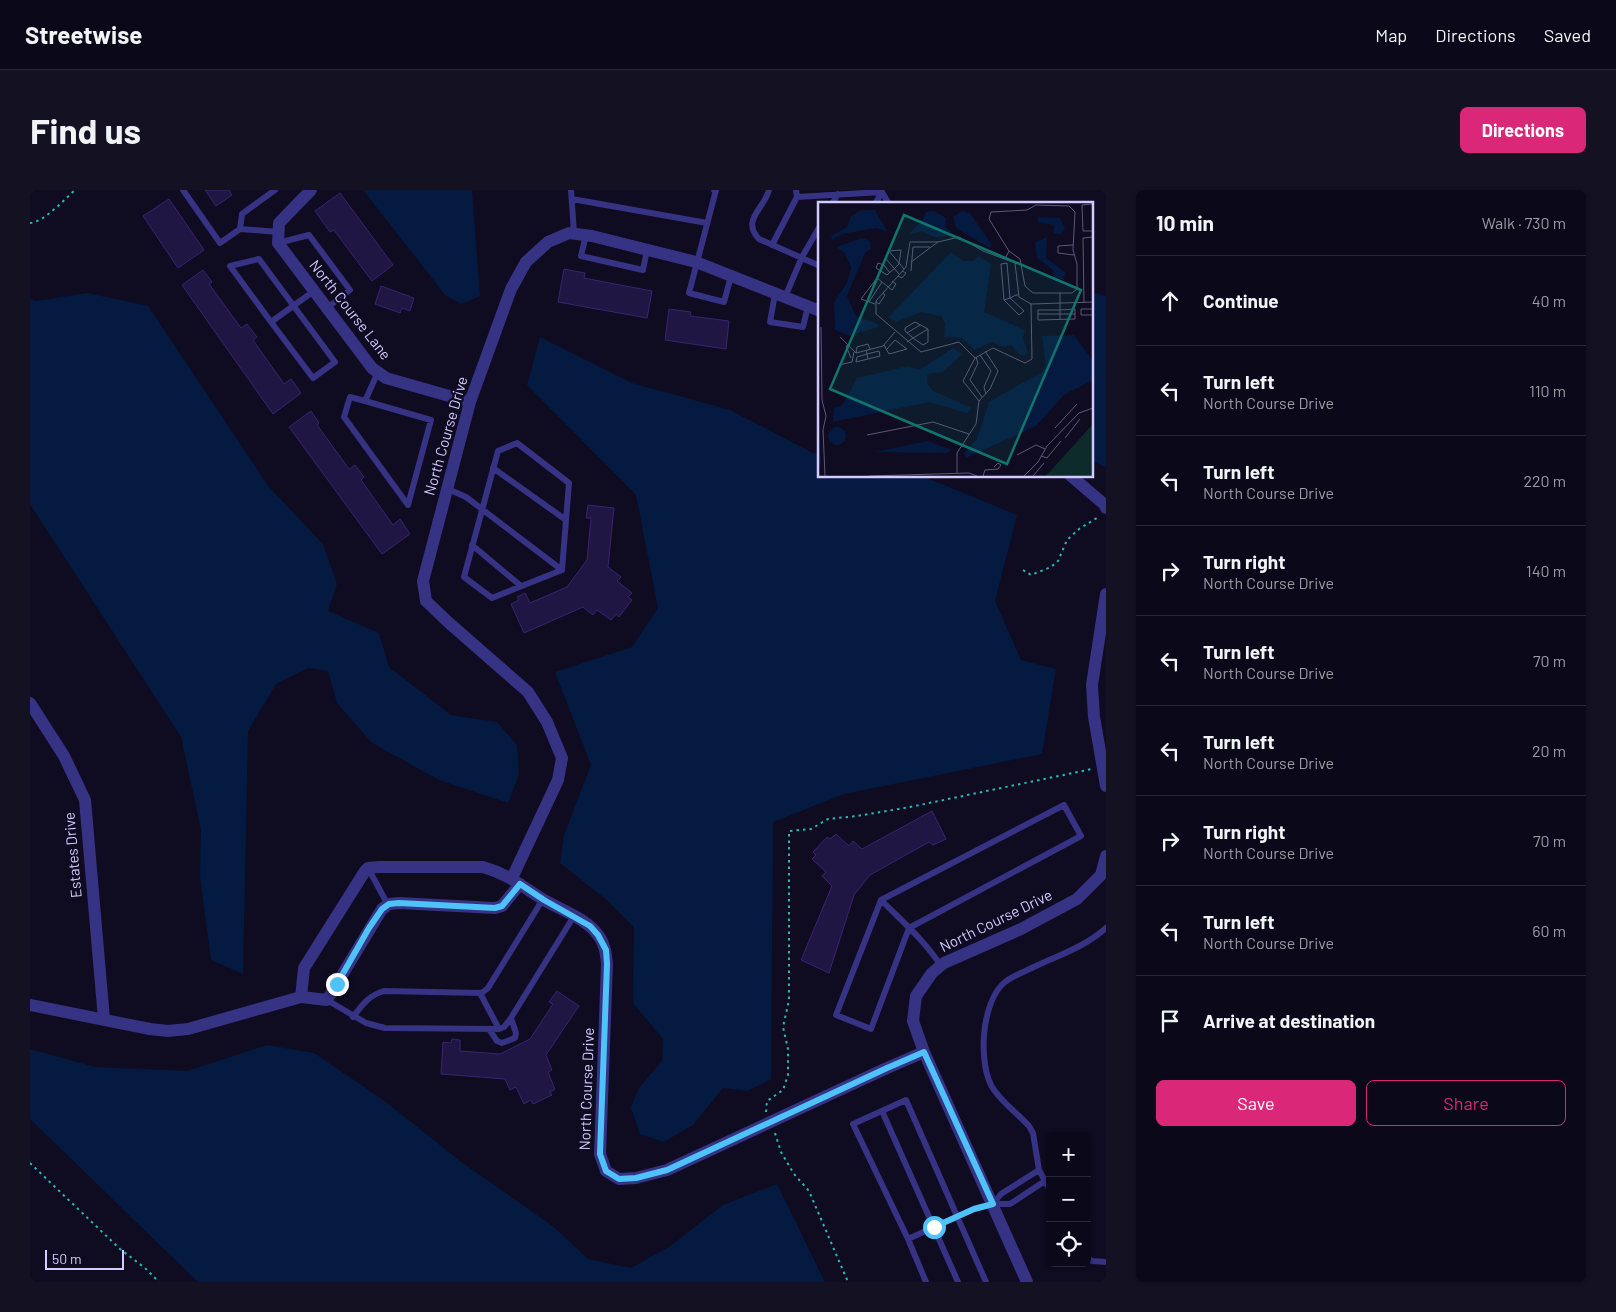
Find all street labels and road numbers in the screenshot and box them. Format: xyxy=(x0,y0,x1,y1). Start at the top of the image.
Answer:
street label: North Course Lane xyxy=(306,256,395,363)
street label: North Course Drive xyxy=(419,374,471,497)
street label: Estates Drive xyxy=(59,811,85,899)
street label: North Course Drive xyxy=(936,885,1055,955)
street label: North Course Drive xyxy=(575,1027,597,1151)

